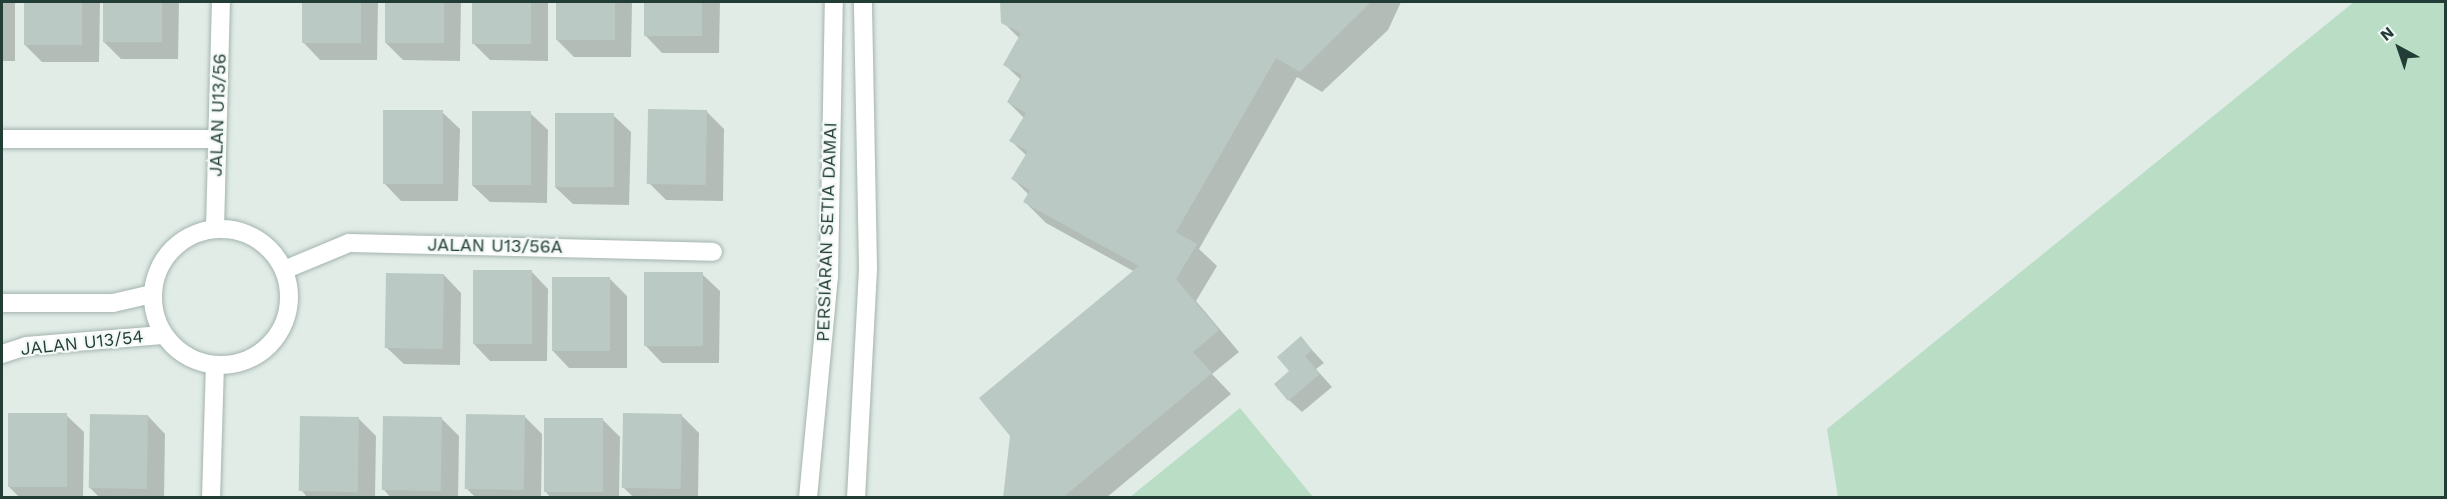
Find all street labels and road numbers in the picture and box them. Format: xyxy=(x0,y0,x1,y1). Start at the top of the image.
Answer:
street label: JALAN U13/56 xyxy=(205,53,231,177)
street label: PERSIARAN SETIA DAMAI xyxy=(812,121,842,343)
street label: JALAN U13/56A xyxy=(427,234,563,258)
street label: JALAN U13/54 xyxy=(20,326,144,360)

